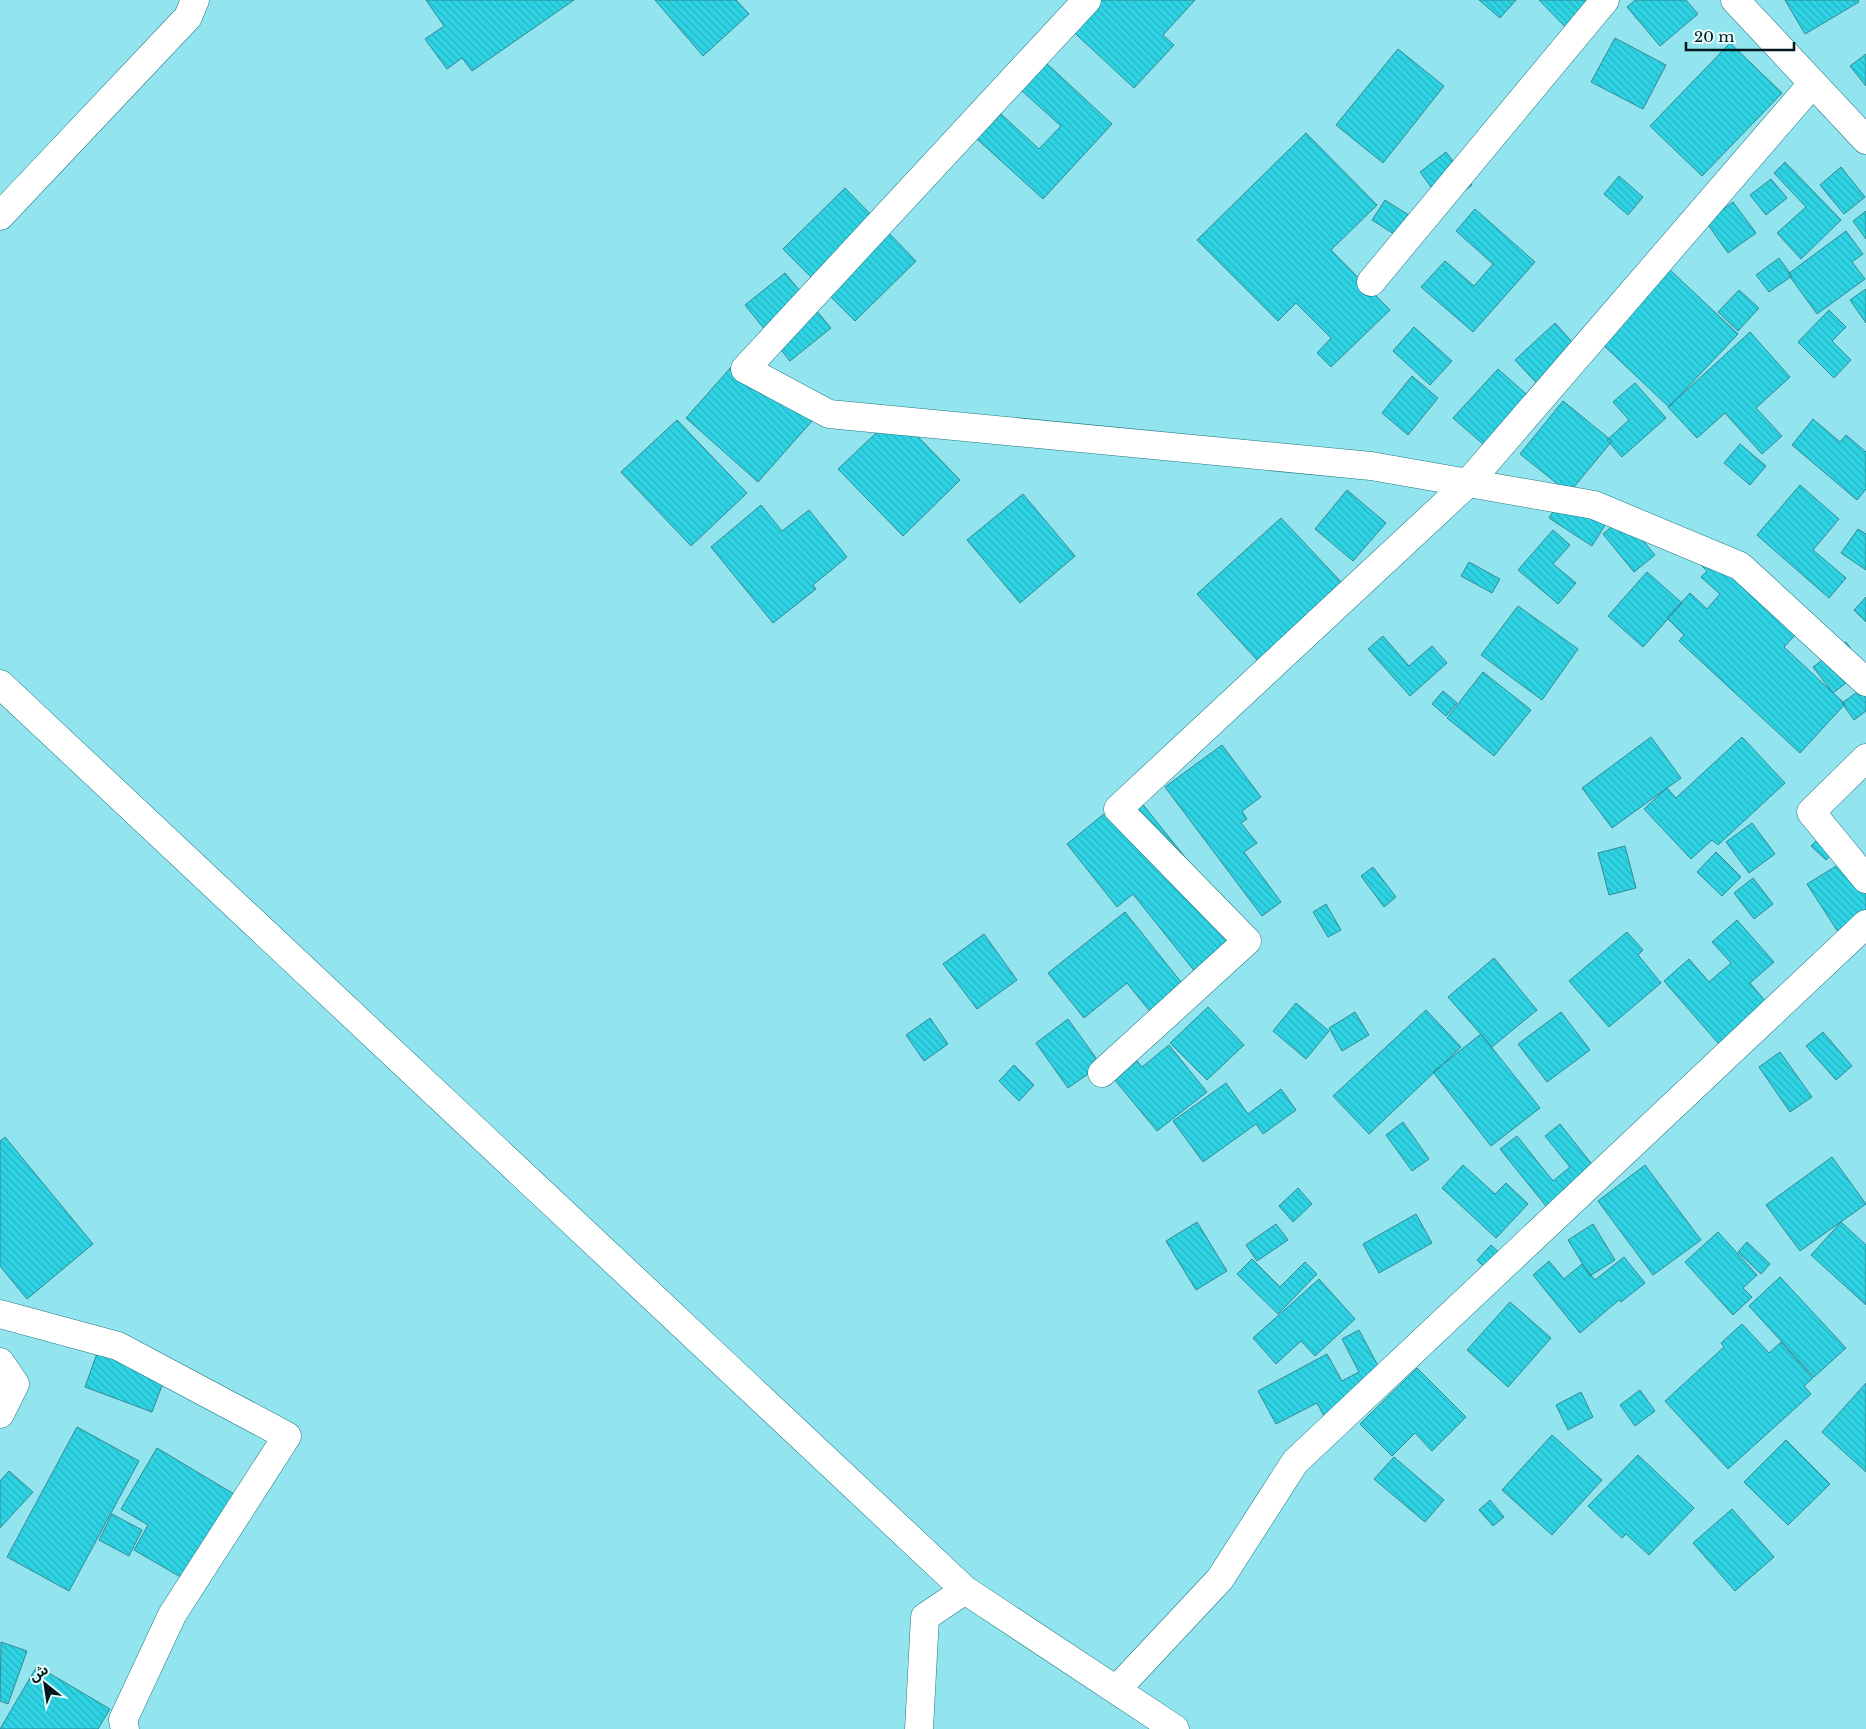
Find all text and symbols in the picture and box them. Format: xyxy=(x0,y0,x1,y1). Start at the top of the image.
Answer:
scale bar xyxy=(1686,20,1794,52)
text: 20 m xyxy=(1694,27,1734,46)
north arrow xyxy=(20,1659,70,1709)
text: ش xyxy=(26,1660,51,1685)

